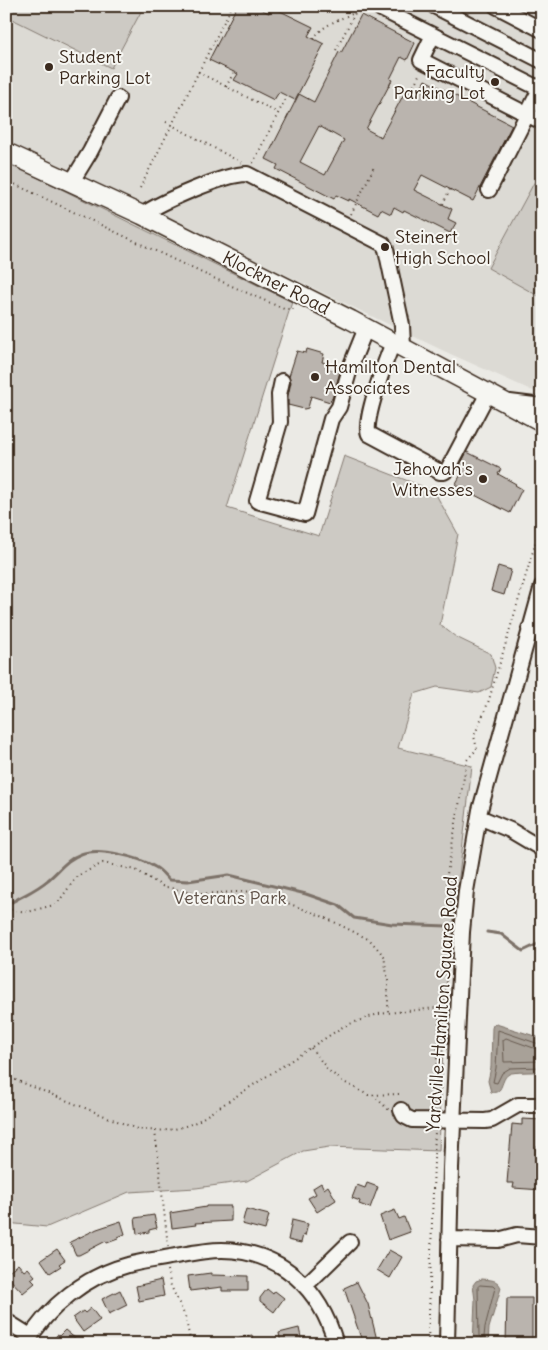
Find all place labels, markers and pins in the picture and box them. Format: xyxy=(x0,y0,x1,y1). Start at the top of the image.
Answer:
place label: Student Parking Lot xyxy=(59,45,151,89)
place label: Faculty Parking Lot xyxy=(393,60,485,104)
marker: Student Parking Lot xyxy=(43,61,55,73)
marker: Faculty Parking Lot xyxy=(489,76,501,88)
place label: Steinert High School xyxy=(395,225,491,269)
marker: Steinert High School xyxy=(379,241,391,253)
place label: Hamilton Dental Associates xyxy=(325,355,456,399)
marker: Hamilton Dental Associates xyxy=(309,371,321,383)
place label: Jehovah's Witnesses xyxy=(392,457,473,501)
marker: Jehovah's Witnesses xyxy=(477,473,489,485)

